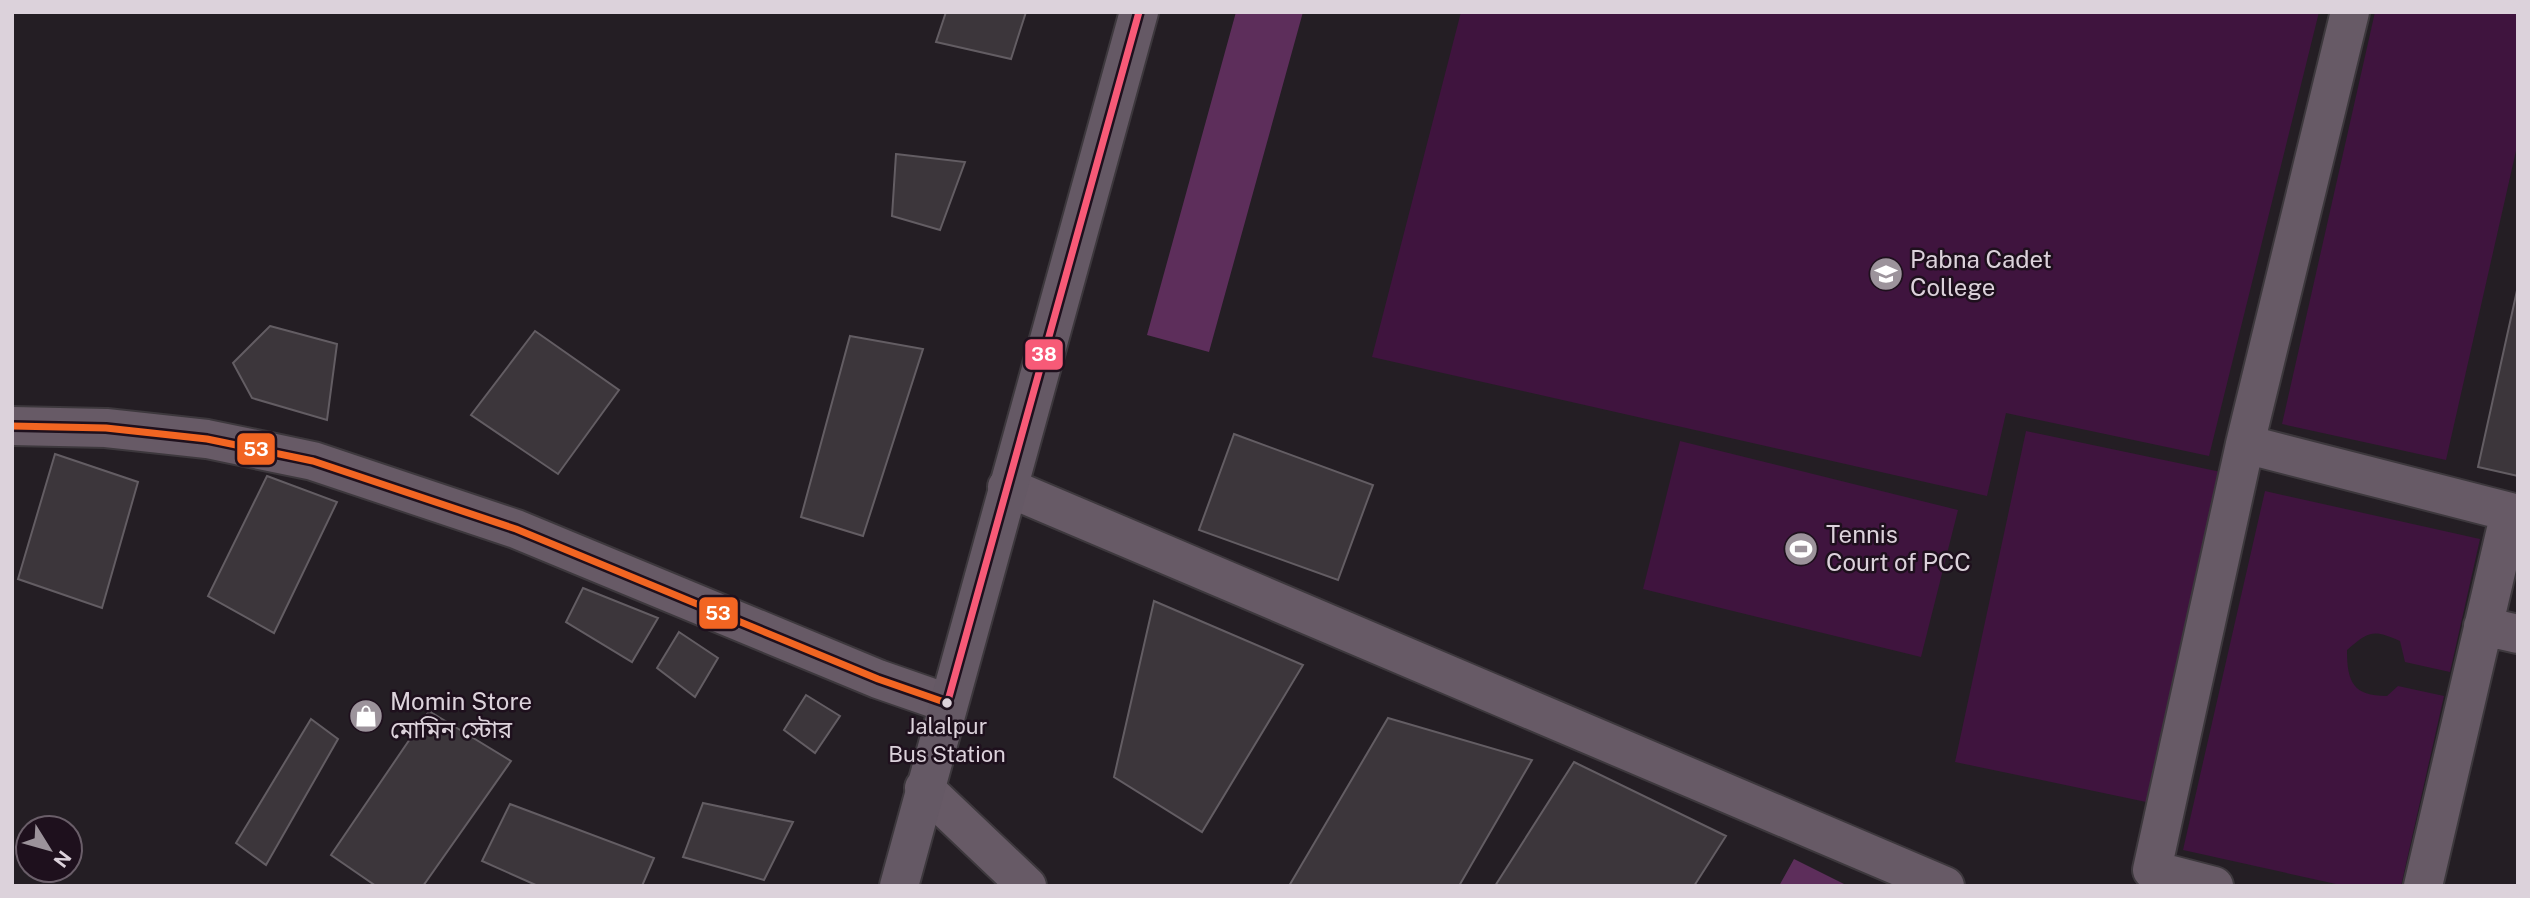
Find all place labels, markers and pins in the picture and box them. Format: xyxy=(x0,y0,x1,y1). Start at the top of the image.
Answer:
place label: Pabna Cadet College xyxy=(1910,245,2052,301)
school or university icon: Pabna Cadet College xyxy=(1867,255,1905,293)
place label: Tennis Court of PCC xyxy=(1826,520,1971,576)
sports icon: Tennis Court of PCC xyxy=(1782,530,1820,568)
place label: Momin Store মোমিন স্টোর xyxy=(390,687,532,743)
marker: Jalalpur Bus Station xyxy=(940,696,954,710)
shop icon: Momin Store মোমিন স্টোর xyxy=(347,697,385,735)
place label: Jalalpur Bus Station xyxy=(888,713,1006,767)

